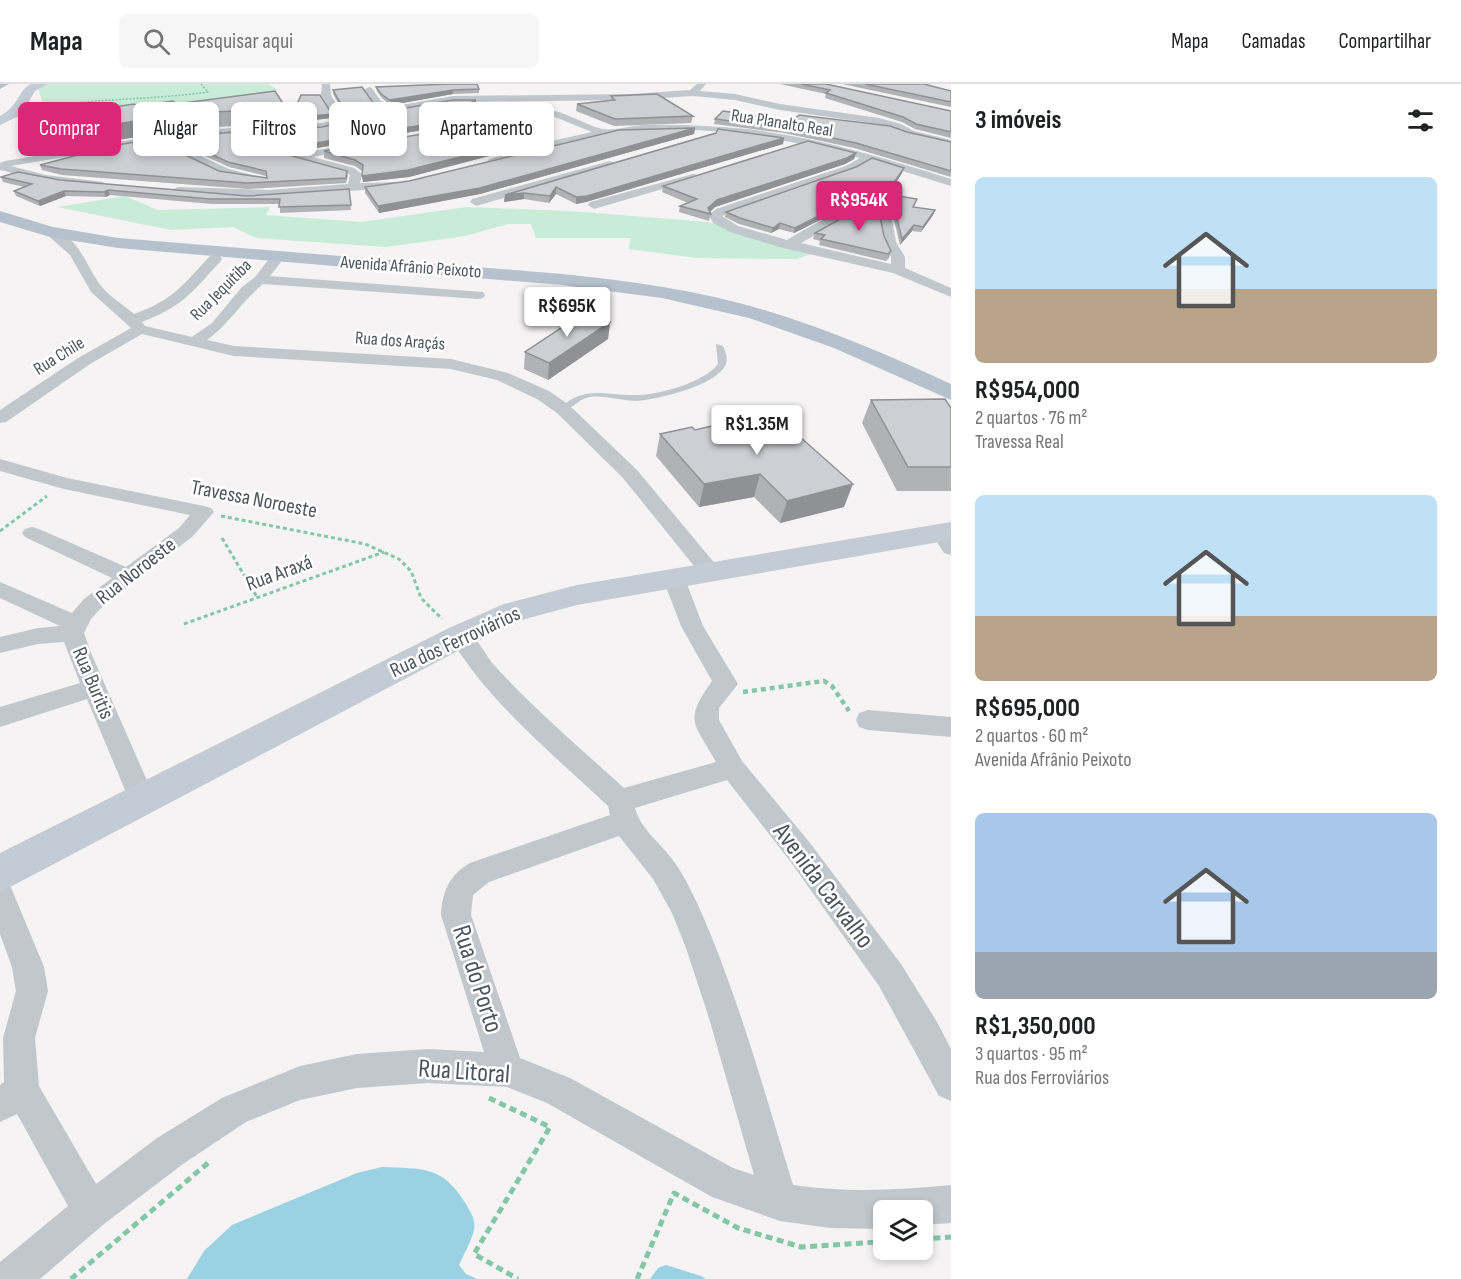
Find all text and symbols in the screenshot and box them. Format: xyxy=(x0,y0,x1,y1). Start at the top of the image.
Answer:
search box xyxy=(119,14,539,68)
text: Mapa xyxy=(30,25,83,58)
icon: search xyxy=(140,25,173,58)
text: Pesquisar aqui xyxy=(188,28,293,55)
text: Mapa xyxy=(1171,29,1209,54)
text: Camadas xyxy=(1242,29,1305,54)
text: Compartilhar xyxy=(1338,29,1431,54)
chip: Comprar xyxy=(18,102,121,156)
chip: Alugar xyxy=(133,102,219,156)
chip: Filtros xyxy=(231,102,317,156)
chip: Novo xyxy=(329,102,407,156)
chip: Apartamento xyxy=(419,102,554,156)
icon: filters xyxy=(1404,104,1437,137)
street label: Rua Planalto Real xyxy=(730,105,834,141)
text: 3 imóveis xyxy=(975,105,1061,136)
pin: R$954K xyxy=(810,181,908,232)
text: R$954K xyxy=(830,188,888,212)
icon: home xyxy=(1152,216,1260,324)
street label: Avenida Afrânio Peixoto xyxy=(339,252,482,282)
street label: Rua Jequitiba xyxy=(186,255,256,325)
pin: R$695K xyxy=(518,287,616,338)
text: R$695K xyxy=(538,294,596,318)
street label: Rua dos Araçás xyxy=(354,327,446,355)
street label: Rua Chile xyxy=(30,332,88,380)
text: R$954,000 xyxy=(975,375,1080,406)
pin: R$1.35M xyxy=(702,405,812,456)
text: 2 quartos · 76 m² xyxy=(975,406,1088,430)
text: R$1.35M xyxy=(725,412,789,436)
text: Travessa Real xyxy=(975,430,1064,454)
street label: Travessa Noroeste xyxy=(189,475,319,523)
street label: Rua Noroeste xyxy=(91,532,181,610)
icon: home xyxy=(1152,534,1260,642)
street label: Rua Araxá xyxy=(242,549,316,597)
street label: Rua dos Ferroviários xyxy=(386,601,524,683)
street label: Rua Buritis xyxy=(67,643,119,723)
text: R$695,000 xyxy=(975,693,1080,724)
text: 2 quartos · 60 m² xyxy=(975,724,1088,748)
text: Avenida Afrânio Peixoto xyxy=(975,748,1132,772)
street label: Avenida Carvalho xyxy=(765,817,880,955)
icon: home xyxy=(1152,852,1260,960)
street label: Rua do Porto xyxy=(445,922,509,1036)
text: R$1,350,000 xyxy=(975,1011,1096,1042)
text: 3 quartos · 95 m² xyxy=(975,1042,1088,1066)
street label: Rua Litoral xyxy=(417,1053,511,1091)
text: Rua dos Ferroviários xyxy=(975,1066,1109,1090)
map controls xyxy=(873,1200,933,1260)
button: layers xyxy=(873,1200,933,1260)

